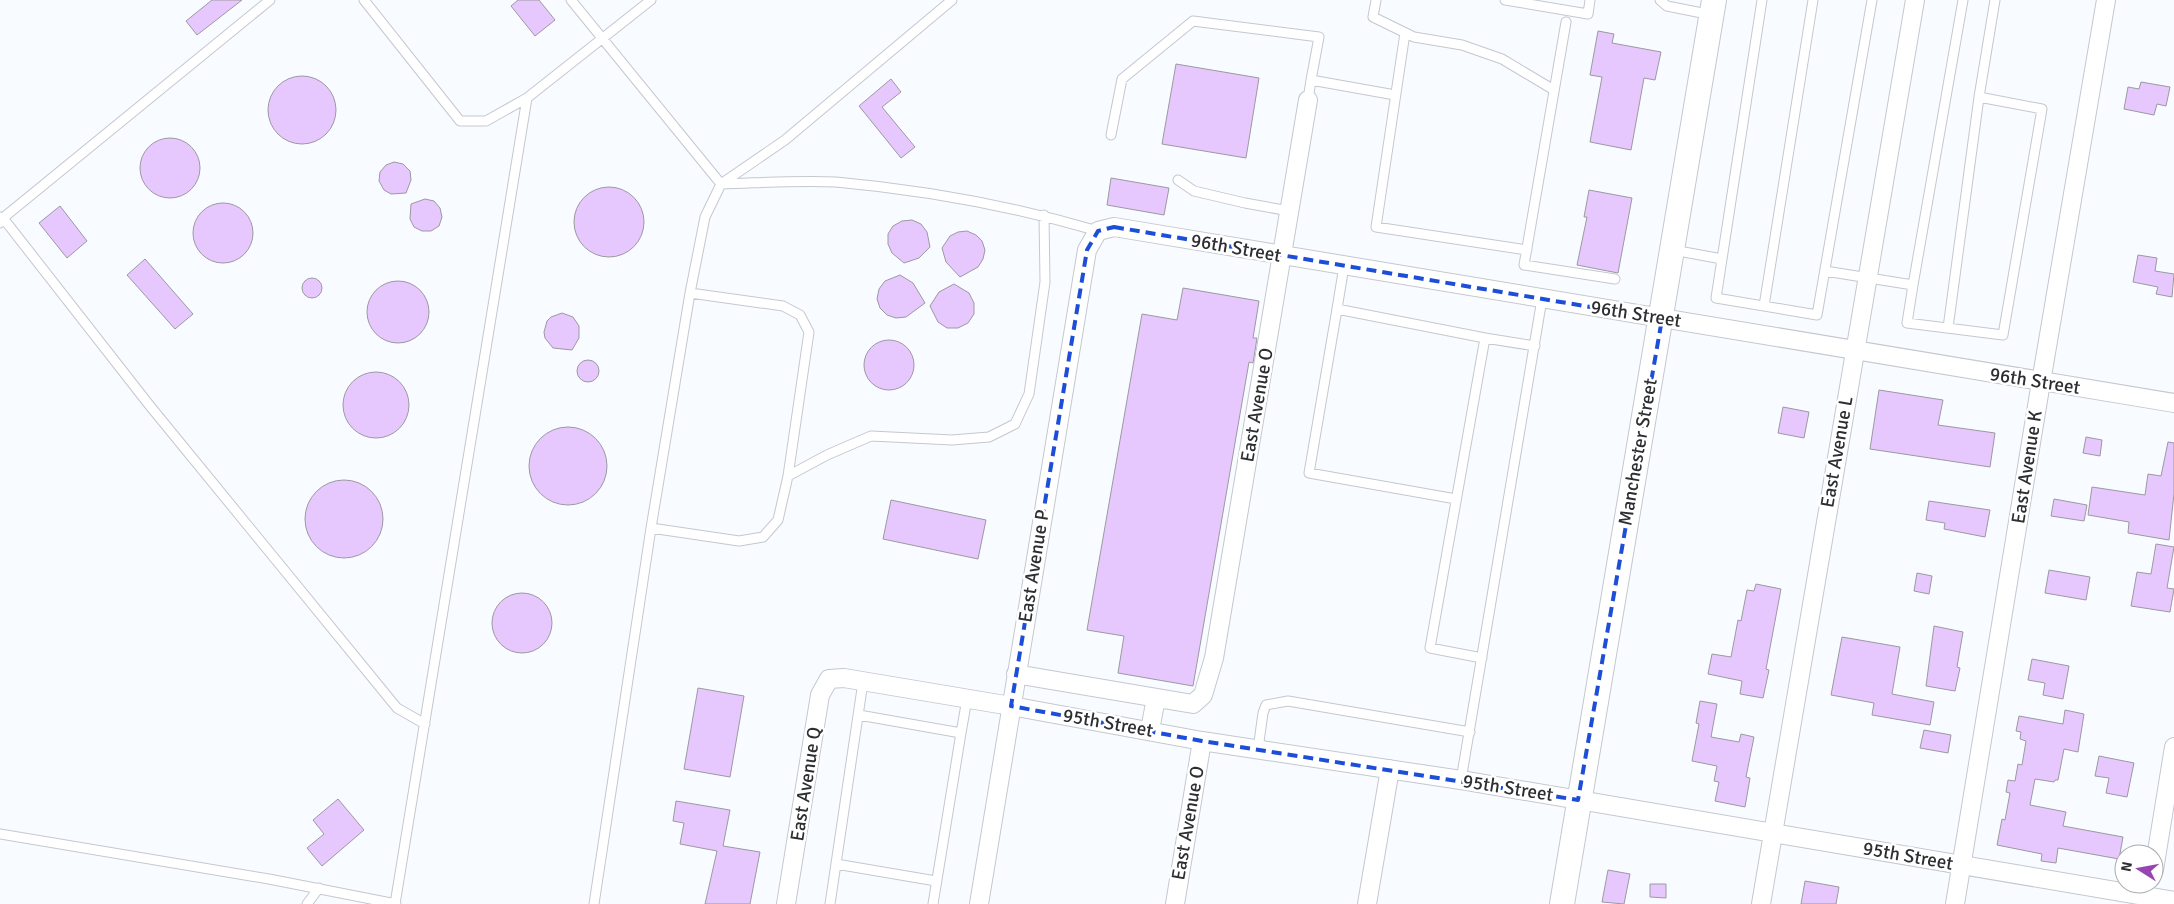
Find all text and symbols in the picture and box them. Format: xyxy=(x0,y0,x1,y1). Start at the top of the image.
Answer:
street label: 96th Street xyxy=(1189,228,1283,268)
street label: 96th Street xyxy=(1589,295,1683,333)
street label: East Avenue O xyxy=(1235,346,1279,464)
street label: 96th Street xyxy=(1988,362,2082,400)
street label: Manchester Street xyxy=(1613,376,1663,528)
street label: East Avenue L xyxy=(1815,394,1859,510)
street label: East Avenue K xyxy=(2006,408,2048,525)
street label: East Avenue P xyxy=(1013,508,1055,624)
street label: 95th Street xyxy=(1061,703,1155,743)
street label: East Avenue Q xyxy=(785,725,827,843)
street label: East Avenue O xyxy=(1166,764,1210,882)
street label: 95th Street xyxy=(1461,769,1555,807)
street label: 95th Street xyxy=(1861,836,1955,876)
north arrow xyxy=(2114,844,2164,894)
text: N xyxy=(2117,860,2136,873)

